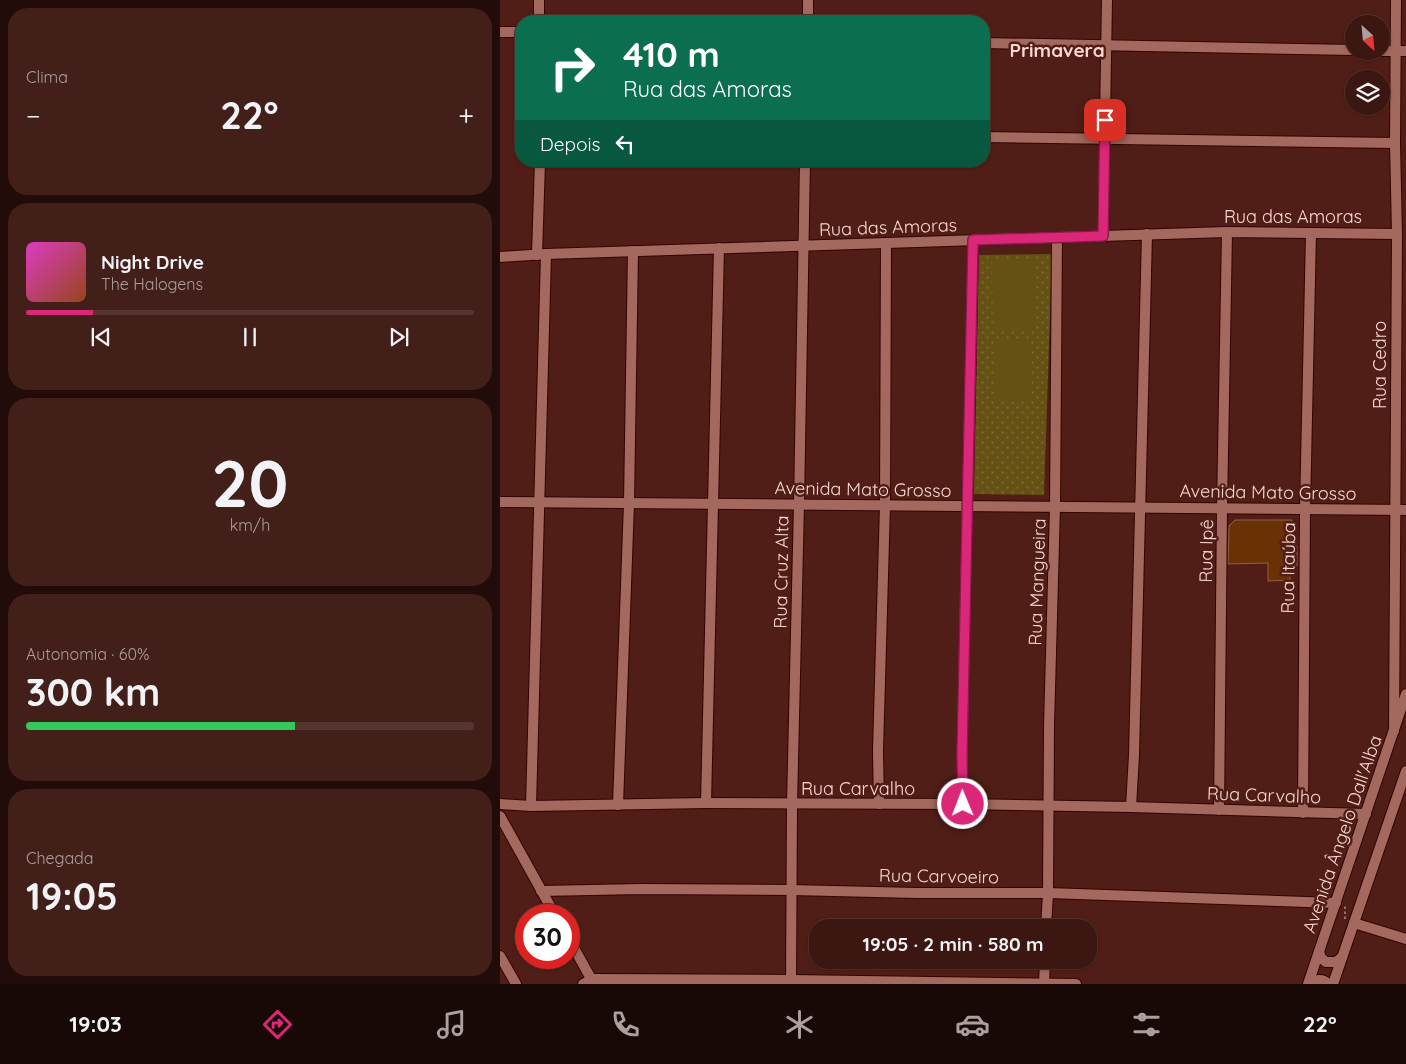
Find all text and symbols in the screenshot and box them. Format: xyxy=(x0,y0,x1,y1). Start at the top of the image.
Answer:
north arrow xyxy=(1345,15,1390,60)
map controls xyxy=(1345,15,1390,115)
text: 410 m xyxy=(623,32,720,76)
icon: right xyxy=(540,35,605,100)
district label: Primavera xyxy=(1009,38,1105,62)
text: Clima xyxy=(26,67,68,87)
button: layers xyxy=(1345,70,1390,115)
text: Rua das Amoras xyxy=(623,75,792,103)
text: 22° xyxy=(220,91,278,139)
text: − xyxy=(26,98,41,133)
text: + xyxy=(458,98,474,133)
pin xyxy=(1084,99,1126,141)
icon: arrive xyxy=(1091,106,1119,134)
icon: left xyxy=(611,130,639,158)
text: Depois xyxy=(540,132,601,156)
street label: Rua das Amoras xyxy=(1224,205,1362,228)
street label: Rua das Amoras xyxy=(819,213,957,241)
text: Night Drive xyxy=(101,250,204,274)
text: The Halogens xyxy=(101,274,203,294)
street label: Rua Cedro xyxy=(1368,321,1391,409)
icon: previous xyxy=(87,323,115,351)
icon: pause xyxy=(236,323,264,351)
icon: next xyxy=(385,323,413,351)
text: 20 xyxy=(212,442,288,523)
street label: Avenida Mato Grosso xyxy=(774,476,952,502)
street label: Avenida Mato Grosso xyxy=(1179,479,1357,505)
text: km/h xyxy=(230,515,270,535)
street label: Rua Cruz Alta xyxy=(769,515,793,629)
street label: Rua Mangueira xyxy=(1023,518,1051,646)
street label: Rua Ipê xyxy=(1194,519,1218,583)
street label: Rua Itaúba xyxy=(1276,522,1300,614)
text: Autonomia · 60% xyxy=(26,644,149,664)
text: 300 km xyxy=(26,668,160,716)
street label: Avenida Ângelo Dall'Alba xyxy=(1297,732,1387,936)
street label: Rua Carvalho xyxy=(801,777,915,800)
position arrow xyxy=(936,777,988,829)
street label: Rua Carvalho xyxy=(1207,782,1321,808)
text: Chegada xyxy=(26,848,94,868)
street label: Rua Carvoeiro xyxy=(879,863,999,889)
text: 19:05 xyxy=(26,872,118,920)
speed limit sign: 30 xyxy=(515,904,580,969)
text: 19:05 · 2 min · 580 m xyxy=(862,932,1044,956)
icon: directions xyxy=(260,1007,295,1042)
icon: music xyxy=(434,1007,469,1042)
icon: phone xyxy=(608,1007,643,1042)
icon: climate xyxy=(782,1007,817,1042)
icon: car xyxy=(955,1007,990,1042)
icon: filters xyxy=(1129,1007,1164,1042)
text: 19:03 xyxy=(69,1010,122,1038)
text: 22° xyxy=(1303,1010,1337,1038)

